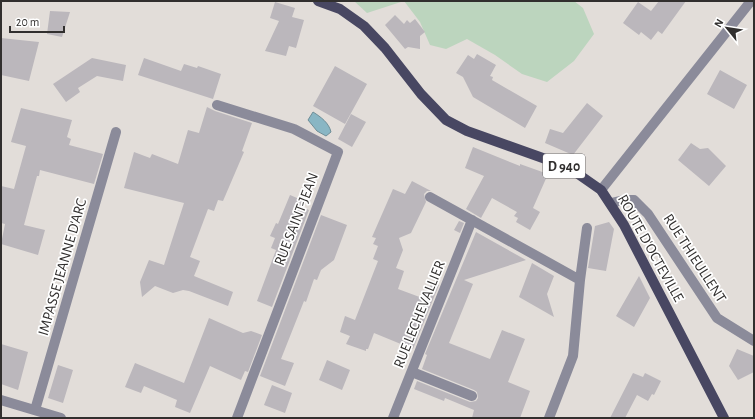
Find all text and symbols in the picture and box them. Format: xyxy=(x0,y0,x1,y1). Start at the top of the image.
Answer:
scale bar xyxy=(10,8,64,34)
north arrow xyxy=(707,8,747,48)
text: 20 m xyxy=(16,16,39,28)
text: N xyxy=(712,17,725,29)
road number: D 940 xyxy=(543,154,585,178)
street label: RUE SAINT-JEAN xyxy=(272,171,321,268)
street label: ROUTE D'OCTEVILLE xyxy=(615,192,686,304)
street label: IMPASSE JEANNE D'ARC xyxy=(36,197,89,337)
street label: RUE THIEULLENT xyxy=(660,211,729,306)
street label: RUE LECHEVALLIER xyxy=(391,258,448,370)

